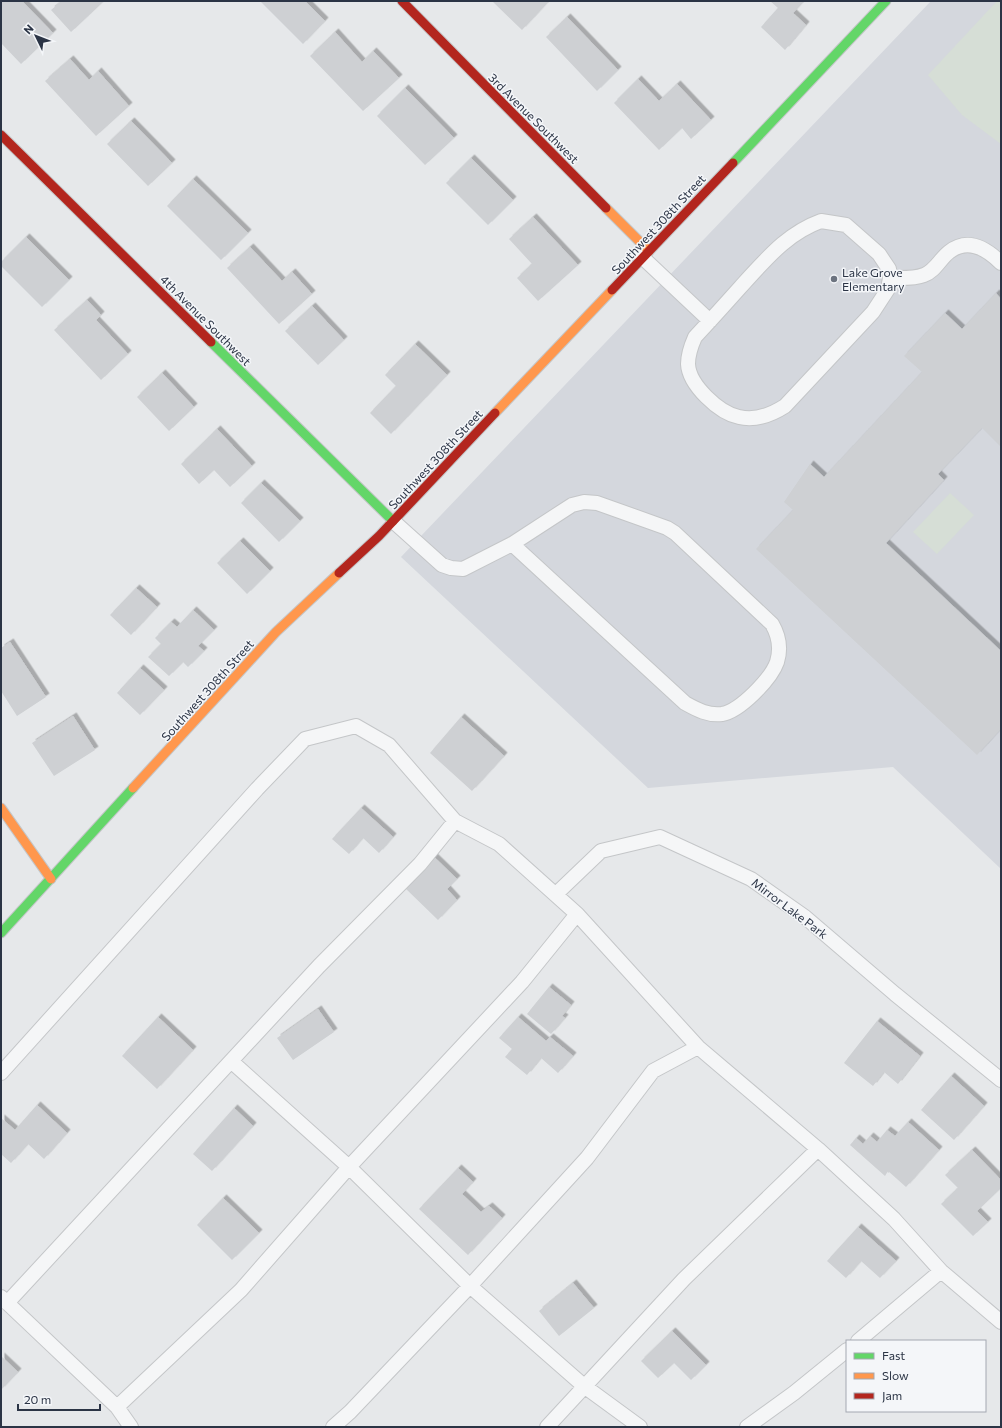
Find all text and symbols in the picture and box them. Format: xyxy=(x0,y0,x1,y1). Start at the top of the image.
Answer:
north arrow xyxy=(16,16,56,56)
text: N xyxy=(21,21,36,36)
street label: 3rd Avenue Southwest xyxy=(486,70,582,166)
street label: Southwest 308th Street xyxy=(608,171,708,277)
place label: Lake Grove Elementary xyxy=(842,265,904,293)
street label: 4th Avenue Southwest xyxy=(158,272,254,368)
marker: Lake Grove Elementary xyxy=(829,274,839,284)
street label: Southwest 308th Street xyxy=(385,406,485,512)
street label: Southwest 308th Street xyxy=(158,637,256,743)
street label: Mirror Lake Park xyxy=(749,875,831,941)
legend xyxy=(846,1340,986,1412)
text: Fast xyxy=(882,1348,905,1362)
text: Slow xyxy=(882,1368,909,1382)
scale bar xyxy=(18,1386,100,1412)
text: Jam xyxy=(882,1388,902,1403)
text: 20 m xyxy=(24,1392,51,1406)

